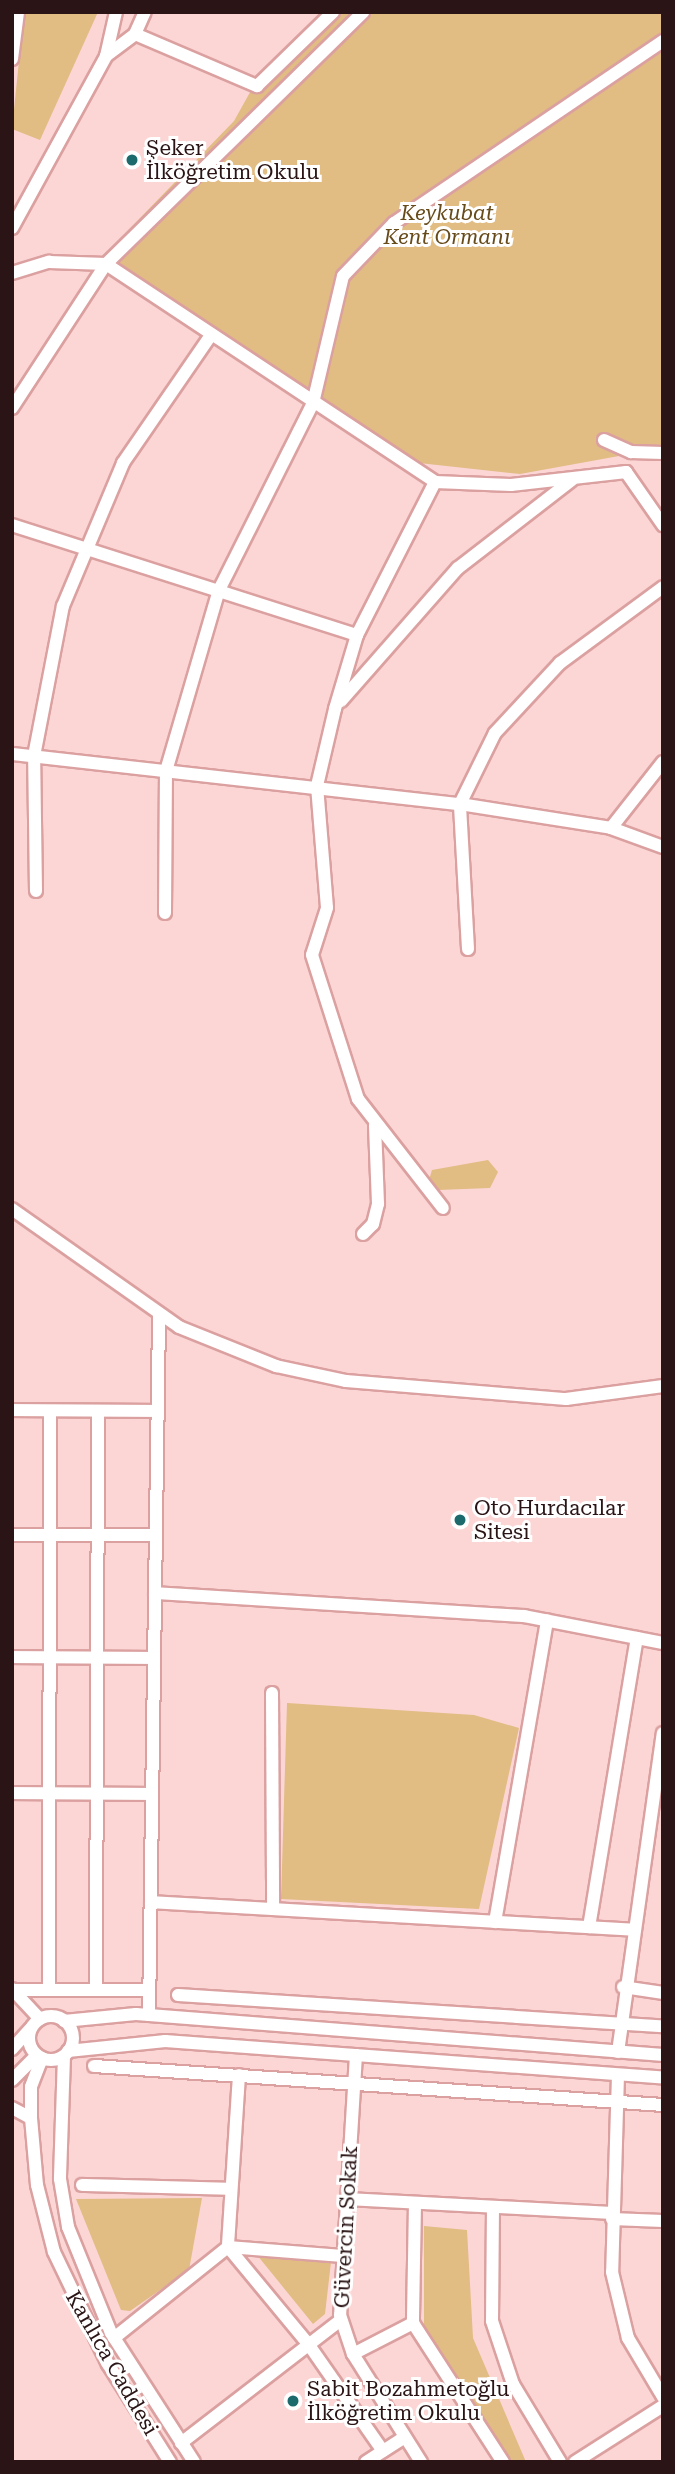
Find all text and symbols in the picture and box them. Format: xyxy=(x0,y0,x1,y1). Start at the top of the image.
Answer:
place label: Şeker İlköğretim Okulu xyxy=(146,135,319,185)
marker: Şeker İlköğretim Okulu xyxy=(124,152,140,168)
park label: Keykubat Kent Ormanı xyxy=(383,200,511,250)
place label: Oto Hurdacılar Sitesi xyxy=(474,1495,625,1545)
marker: Oto Hurdacılar Sitesi xyxy=(452,1512,468,1528)
street label: Güvercin Sokak xyxy=(329,2145,363,2309)
street label: Kanlıca Caddesi xyxy=(60,2286,164,2440)
place label: Sabit Bozahmetoğlu İlköğretim Okulu xyxy=(307,2376,509,2426)
marker: Sabit Bozahmetoğlu İlköğretim Okulu xyxy=(285,2393,301,2409)

